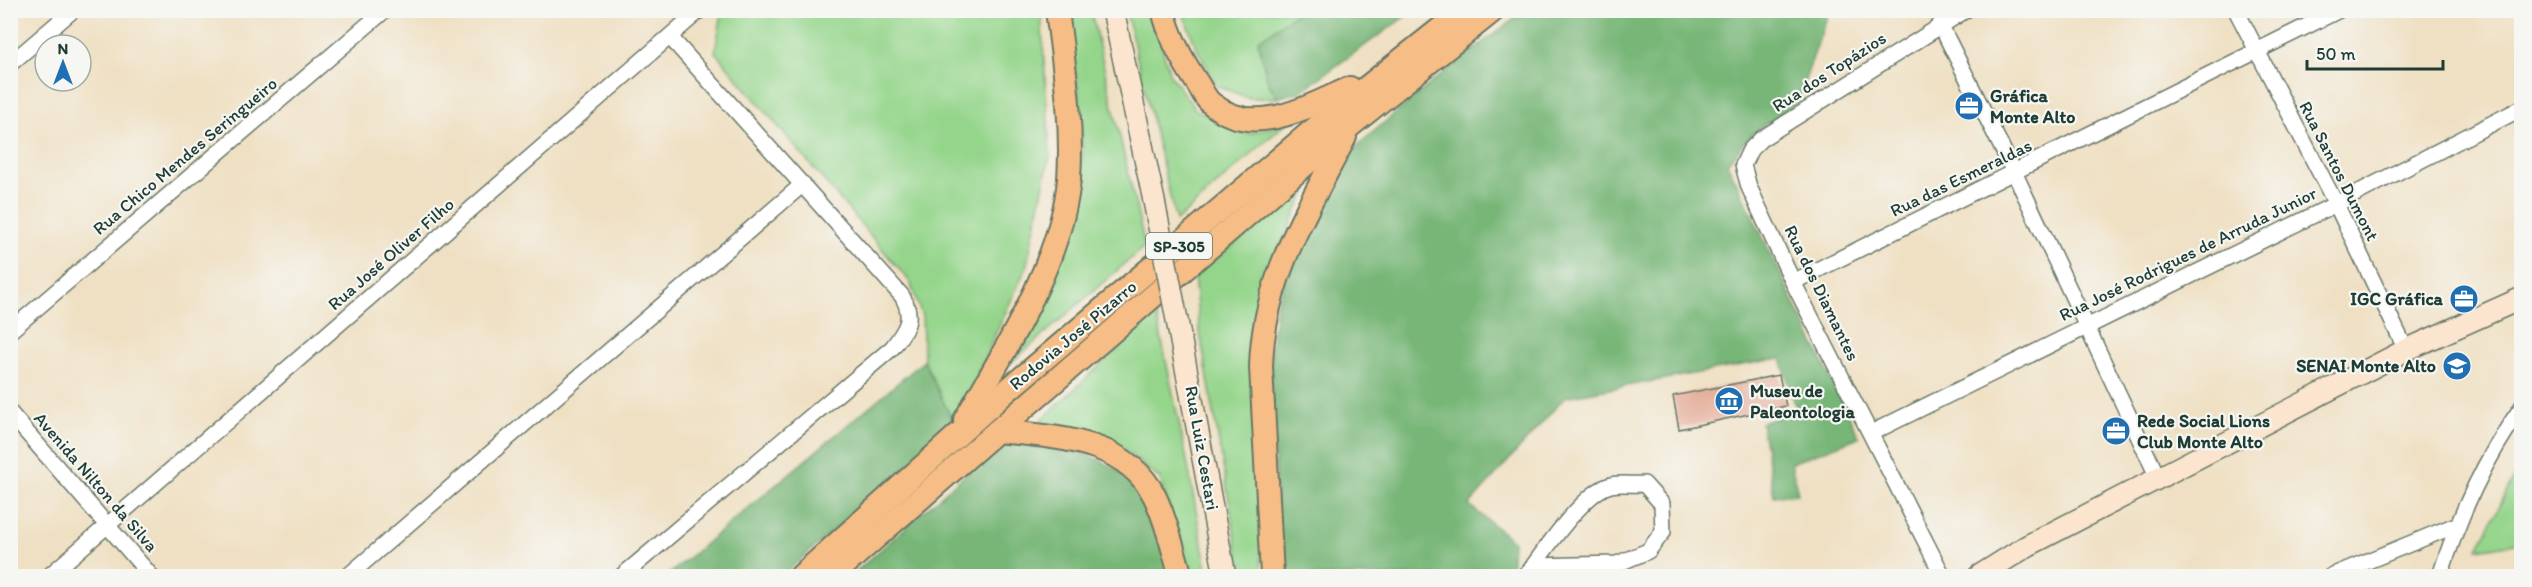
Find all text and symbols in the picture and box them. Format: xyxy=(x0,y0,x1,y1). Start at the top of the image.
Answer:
street label: Rua dos Topázios xyxy=(1768,27,1890,117)
north arrow xyxy=(33,33,93,93)
scale bar xyxy=(2307,33,2444,71)
text: N xyxy=(58,39,68,58)
text: 50 m xyxy=(2316,43,2356,65)
street label: Rua Chico Mendes Seringueiro xyxy=(88,72,282,240)
place label: Gráfica Monte Alto xyxy=(1990,85,2075,128)
office icon: Gráfica Monte Alto xyxy=(1953,90,1985,122)
street label: Rua Santos Dumont xyxy=(2294,97,2384,245)
street label: Rua das Esmeraldas xyxy=(1887,134,2035,222)
street label: Rua José Rodrigues de Arruda Junior xyxy=(2056,182,2321,326)
street label: Rua José Oliver Filho xyxy=(323,193,459,315)
street label: Rua dos Diamantes xyxy=(1780,222,1864,364)
road number: SP-305 xyxy=(1146,233,1212,259)
street label: Rodovia José Pizarro xyxy=(1005,275,1141,395)
office icon: IGC Gráfica xyxy=(2448,283,2480,315)
place label: IGC Gráfica xyxy=(2350,288,2444,310)
school or university icon: SENAI Monte Alto xyxy=(2441,350,2473,382)
place label: SENAI Monte Alto xyxy=(2296,355,2436,377)
place label: Museu de Paleontologia xyxy=(1750,380,1855,423)
street label: Rua Luiz Cestari xyxy=(1180,384,1224,512)
museum icon: Museu de Paleontologia xyxy=(1713,385,1745,417)
street label: Avenida Nilton da Silva xyxy=(29,408,163,556)
place label: Rede Social Lions Club Monte Alto xyxy=(2137,410,2270,453)
office icon: Rede Social Lions Club Monte Alto xyxy=(2100,415,2132,447)

